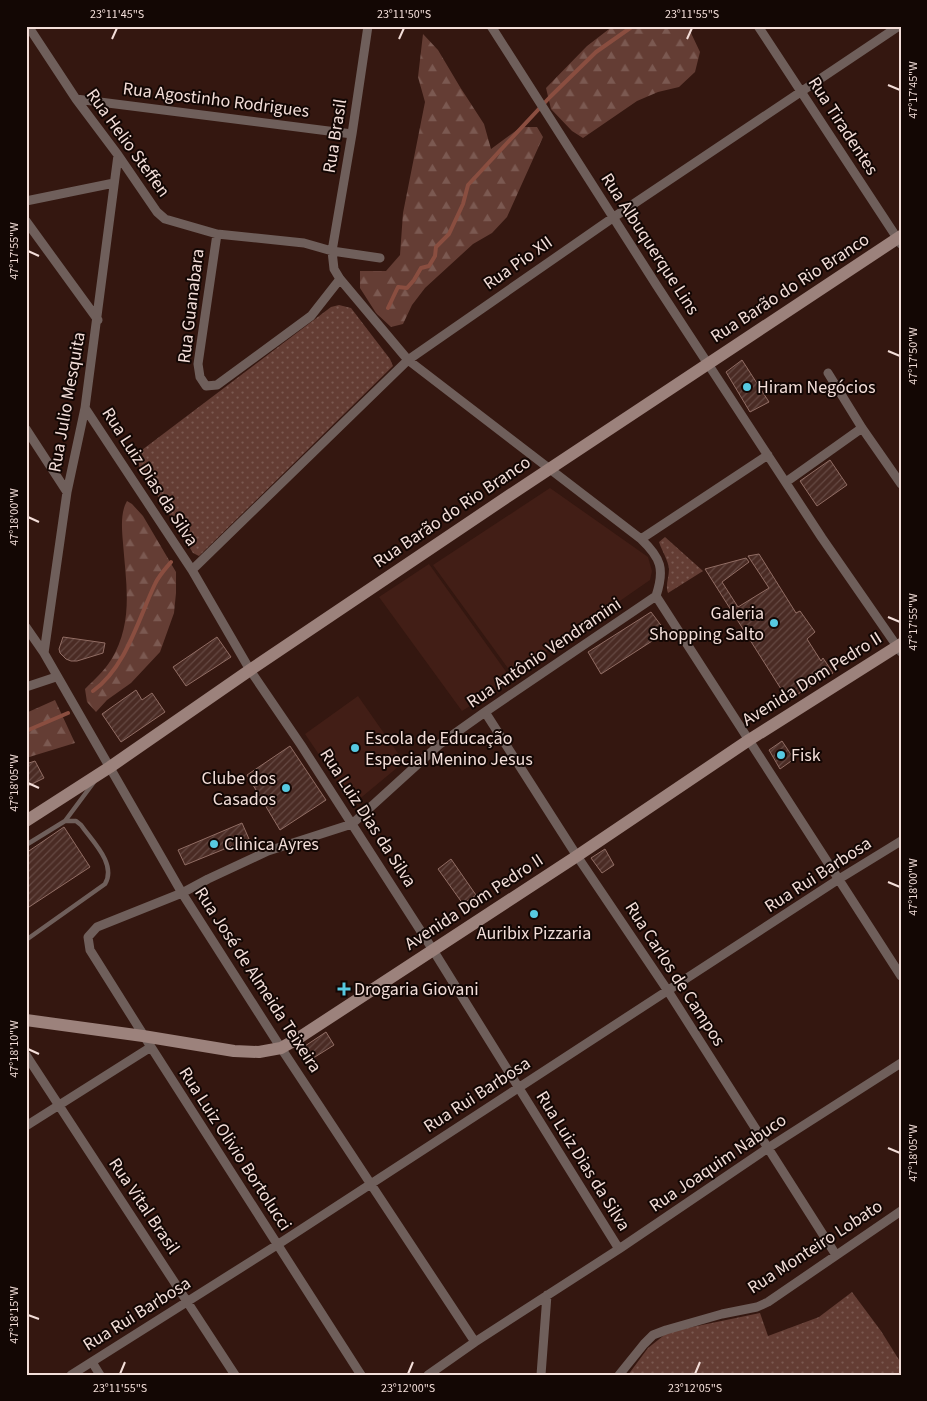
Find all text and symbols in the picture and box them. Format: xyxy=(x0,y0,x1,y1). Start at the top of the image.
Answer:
text: 23°11'45"S xyxy=(90,6,144,23)
text: 23°11'50"S xyxy=(377,6,431,23)
text: 23°11'55"S xyxy=(665,6,719,23)
text: 47°17'45"W xyxy=(905,61,922,119)
street label: Rua Tiradentes xyxy=(802,72,884,180)
street label: Rua Agostinho Rodrigues xyxy=(121,76,311,124)
street label: Rua Helio Steffen xyxy=(80,84,176,202)
street label: Rua Brasil xyxy=(317,97,353,175)
street label: Rua Albuquerque Lins xyxy=(595,168,705,320)
text: 47°17'55"W xyxy=(6,222,23,280)
street label: Rua Barão do Rio Branco xyxy=(706,227,874,349)
street label: Rua Pio XII xyxy=(478,230,558,296)
street label: Rua Guanabara xyxy=(172,247,210,365)
text: 47°17'50"W xyxy=(905,327,922,385)
street label: Rua Julio Mesquita xyxy=(42,330,92,474)
place label: Hiram Negócios xyxy=(757,375,875,400)
marker: Hiram Negócios xyxy=(741,381,753,393)
street label: Rua Luiz Dias da Silva xyxy=(96,403,204,551)
street label: Rua Barão do Rio Branco xyxy=(368,450,536,574)
text: 47°18'00"W xyxy=(6,488,23,546)
street label: Rua Antônio Vendramini xyxy=(462,592,626,714)
text: 47°17'55"W xyxy=(905,593,922,651)
place label: Galeria Shopping Salto xyxy=(649,601,764,647)
marker: Galeria Shopping Salto xyxy=(768,617,780,629)
street label: Avenida Dom Pedro II xyxy=(737,626,887,732)
place label: Escola de Educação Especial Menino Jesus xyxy=(365,726,533,772)
marker: Escola de Educação Especial Menino Jesus xyxy=(349,742,361,754)
place label: Fisk xyxy=(791,743,821,768)
street label: Rua Luiz Dias da Silva xyxy=(314,744,422,892)
marker: Fisk xyxy=(775,749,787,761)
text: 47°18'05"W xyxy=(6,754,23,812)
place label: Clube dos Casados xyxy=(202,766,276,812)
marker: Clube dos Casados xyxy=(280,782,292,794)
street label: Rua Rui Barbosa xyxy=(760,831,876,919)
place label: Clinica Ayres xyxy=(224,832,319,857)
marker: Clinica Ayres xyxy=(208,838,220,850)
street label: Avenida Dom Pedro II xyxy=(400,848,548,956)
text: 47°18'00"W xyxy=(905,858,922,916)
street label: Rua José de Almeida Teixeira xyxy=(188,882,328,1078)
street label: Rua Carlos de Campos xyxy=(619,897,731,1051)
marker: Auribix Pizzaria xyxy=(528,908,540,920)
place label: Auribix Pizzaria xyxy=(477,921,591,946)
place label: Drogaria Giovani xyxy=(354,977,479,1002)
marker: Drogaria Giovani xyxy=(338,983,350,995)
text: 47°18'10"W xyxy=(6,1020,23,1078)
street label: Rua Rui Barbosa xyxy=(419,1051,535,1139)
street label: Rua Luiz Olivio Bortolucci xyxy=(173,1062,297,1236)
street label: Rua Luiz Dias da Silva xyxy=(530,1086,636,1236)
street label: Rua Joaquim Nabuco xyxy=(644,1108,792,1218)
text: 47°18'05"W xyxy=(905,1124,922,1182)
street label: Rua Vital Brasil xyxy=(102,1153,186,1259)
street label: Rua Monteiro Lobato xyxy=(743,1194,887,1300)
street label: Rua Rui Barbosa xyxy=(78,1271,196,1357)
text: 47°18'15"W xyxy=(6,1286,23,1344)
text: 23°11'55"S xyxy=(93,1380,147,1397)
text: 23°12'00"S xyxy=(381,1380,435,1397)
text: 23°12'05"S xyxy=(668,1380,722,1397)

